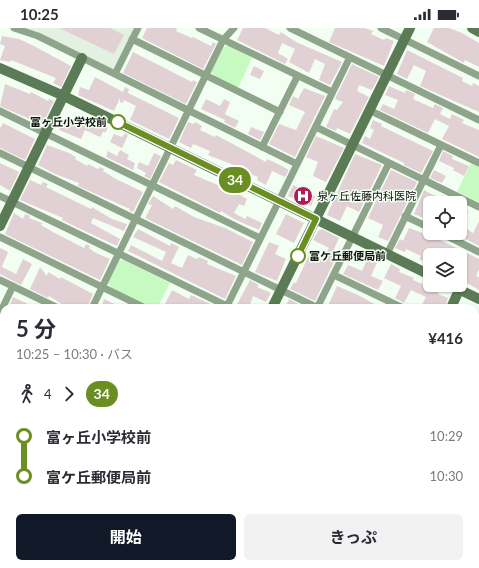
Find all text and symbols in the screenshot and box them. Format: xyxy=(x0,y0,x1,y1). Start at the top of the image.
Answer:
text: 10:25 xyxy=(20,5,59,23)
marker: 富ヶ丘小学校前 xyxy=(110,114,126,130)
place label: 富ヶ丘小学校前 xyxy=(30,115,107,128)
line badge: 34 xyxy=(217,167,253,193)
text: 34 xyxy=(227,171,243,188)
hospital icon: 泉ヶ丘佐藤内科医院 xyxy=(292,185,314,207)
place label: 泉ヶ丘佐藤内科医院 xyxy=(317,189,416,202)
map controls xyxy=(423,196,467,292)
button: locate xyxy=(423,196,467,240)
marker: 富ケ丘郵便局前 xyxy=(290,248,306,264)
button: layers xyxy=(423,248,467,292)
place label: 富ケ丘郵便局前 xyxy=(309,249,386,262)
text: 5 分 xyxy=(16,315,56,342)
text: ¥416 xyxy=(428,329,463,347)
text: 10:25 – 10:30 · バス xyxy=(16,346,133,362)
icon: walk xyxy=(16,383,38,405)
icon: forward xyxy=(58,383,80,405)
text: 34 xyxy=(94,385,110,402)
text: 4 xyxy=(44,386,52,402)
text: 富ヶ丘小学校前 xyxy=(46,428,151,446)
text: 10:29 xyxy=(430,428,463,444)
text: 富ケ丘郵便局前 xyxy=(46,468,151,486)
text: 10:30 xyxy=(430,468,463,484)
button: 開始 xyxy=(16,514,236,560)
button: きっぷ xyxy=(244,514,463,560)

